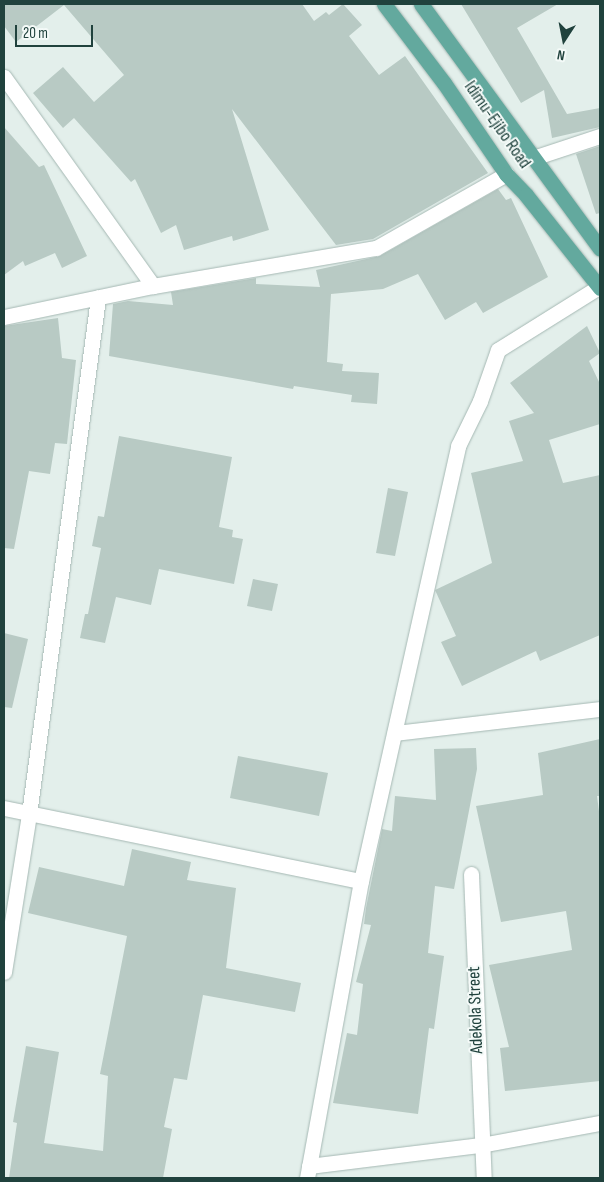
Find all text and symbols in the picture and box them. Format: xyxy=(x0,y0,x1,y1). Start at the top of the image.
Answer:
scale bar xyxy=(18,15,95,47)
north arrow xyxy=(539,15,589,65)
text: 20 m xyxy=(23,24,48,43)
text: N xyxy=(556,46,566,64)
street label: Idimu-Ejibo Road xyxy=(459,77,535,173)
street label: Adekola Street xyxy=(464,966,488,1054)

